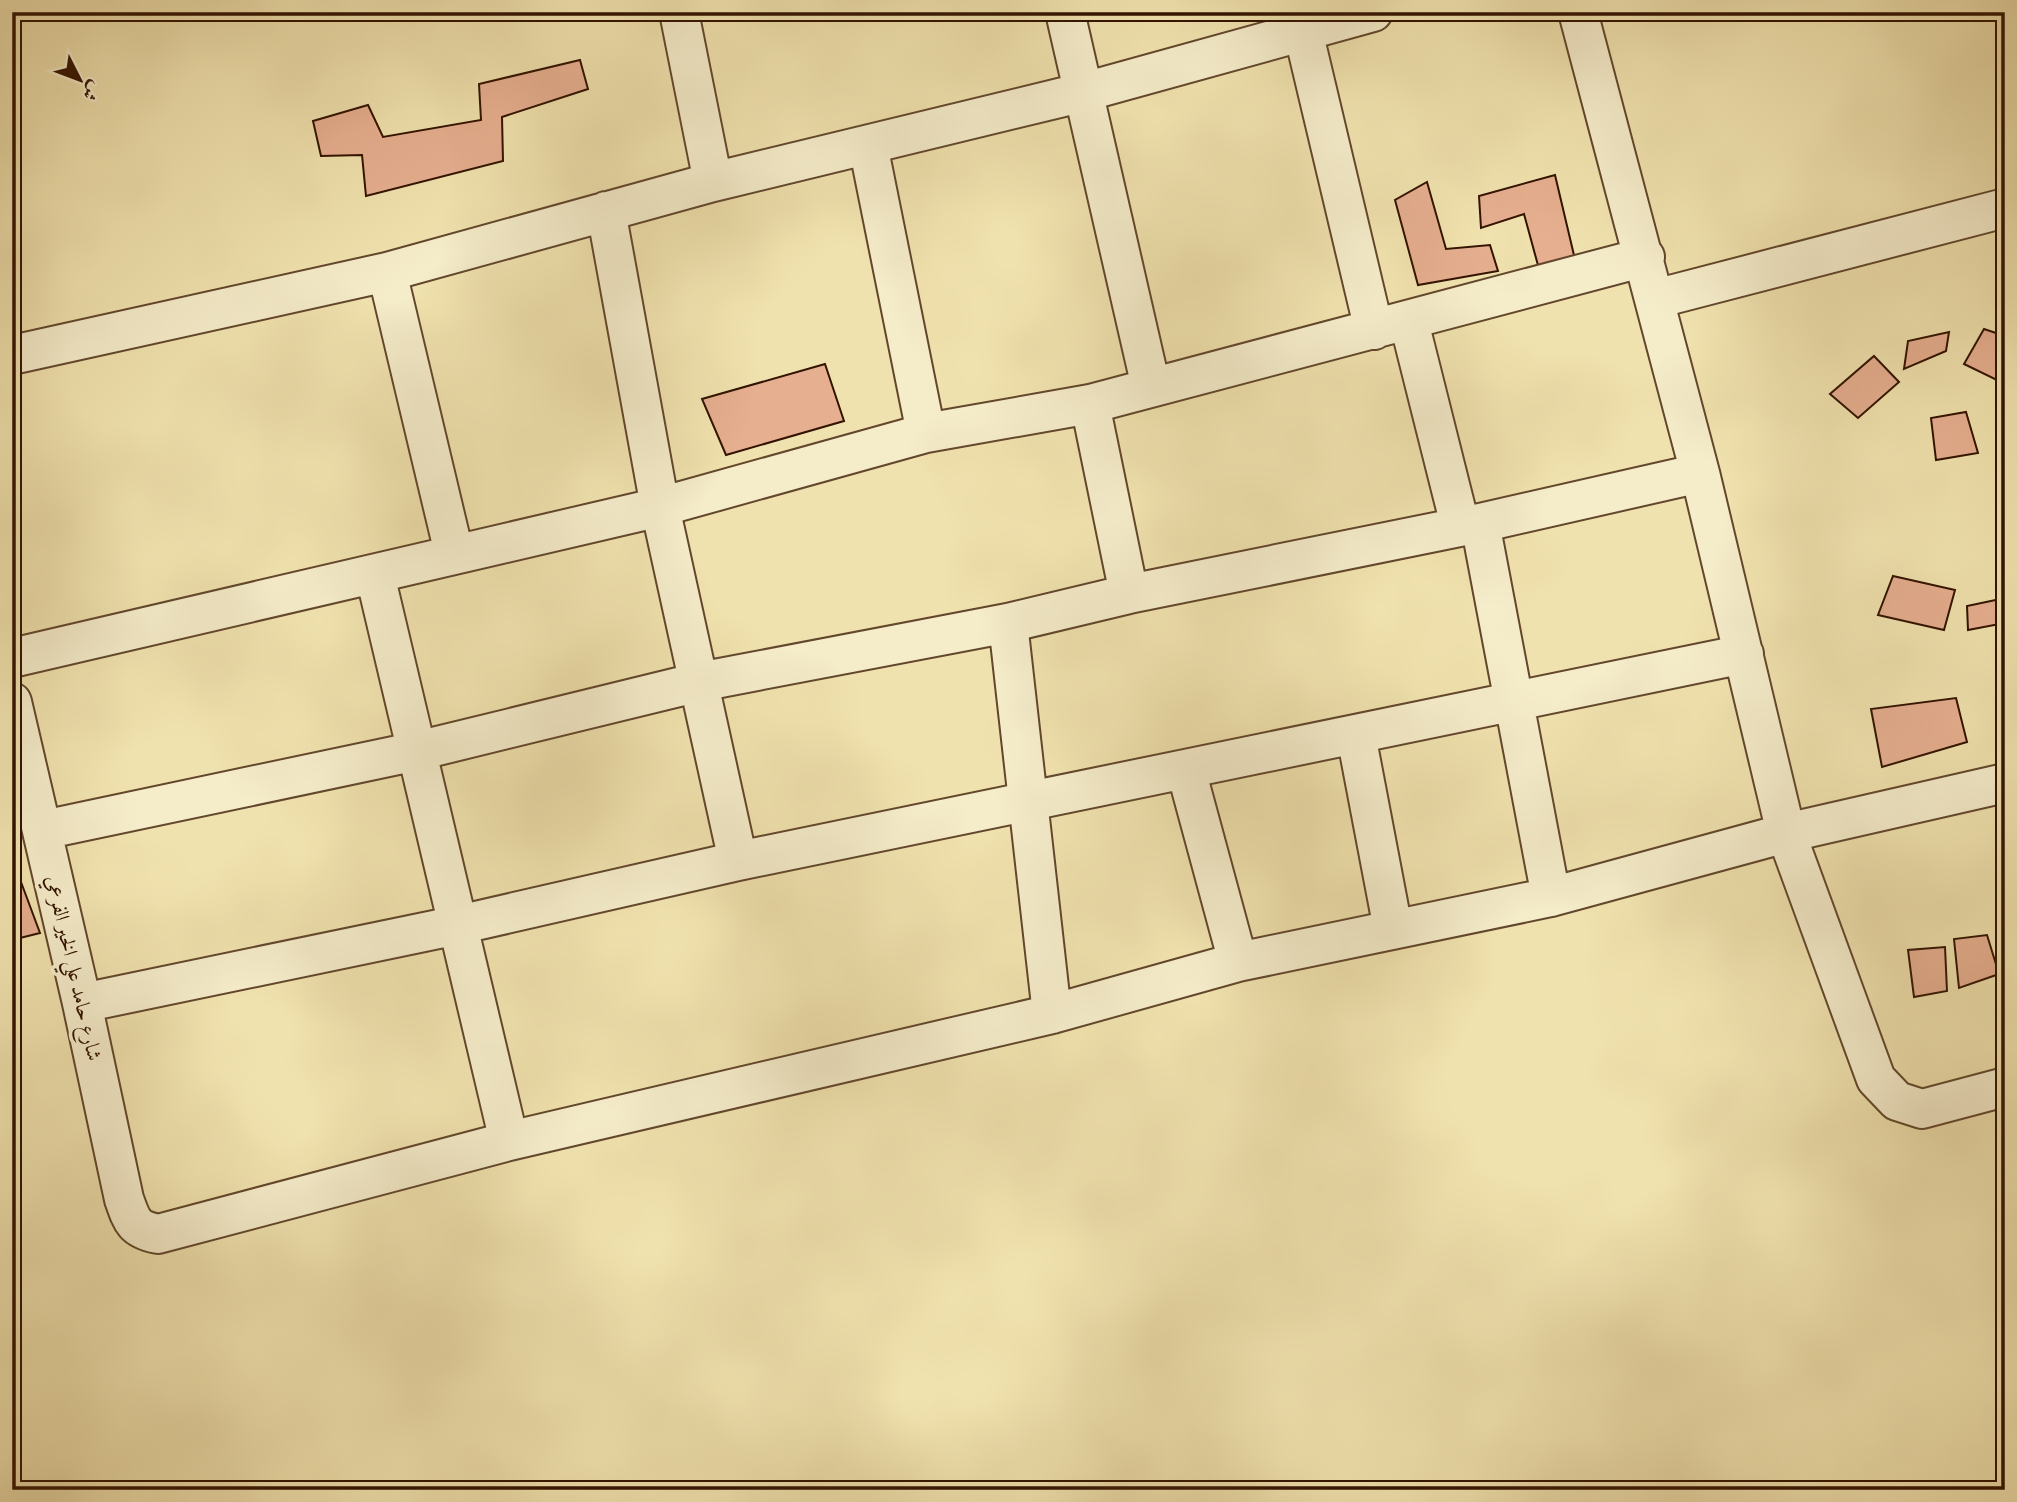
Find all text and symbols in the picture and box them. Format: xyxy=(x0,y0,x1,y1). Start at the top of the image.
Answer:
north arrow xyxy=(46,46,116,116)
text: ش xyxy=(77,76,106,105)
street label: شارع حامد علي الخير الفرعي xyxy=(33,873,107,1065)

